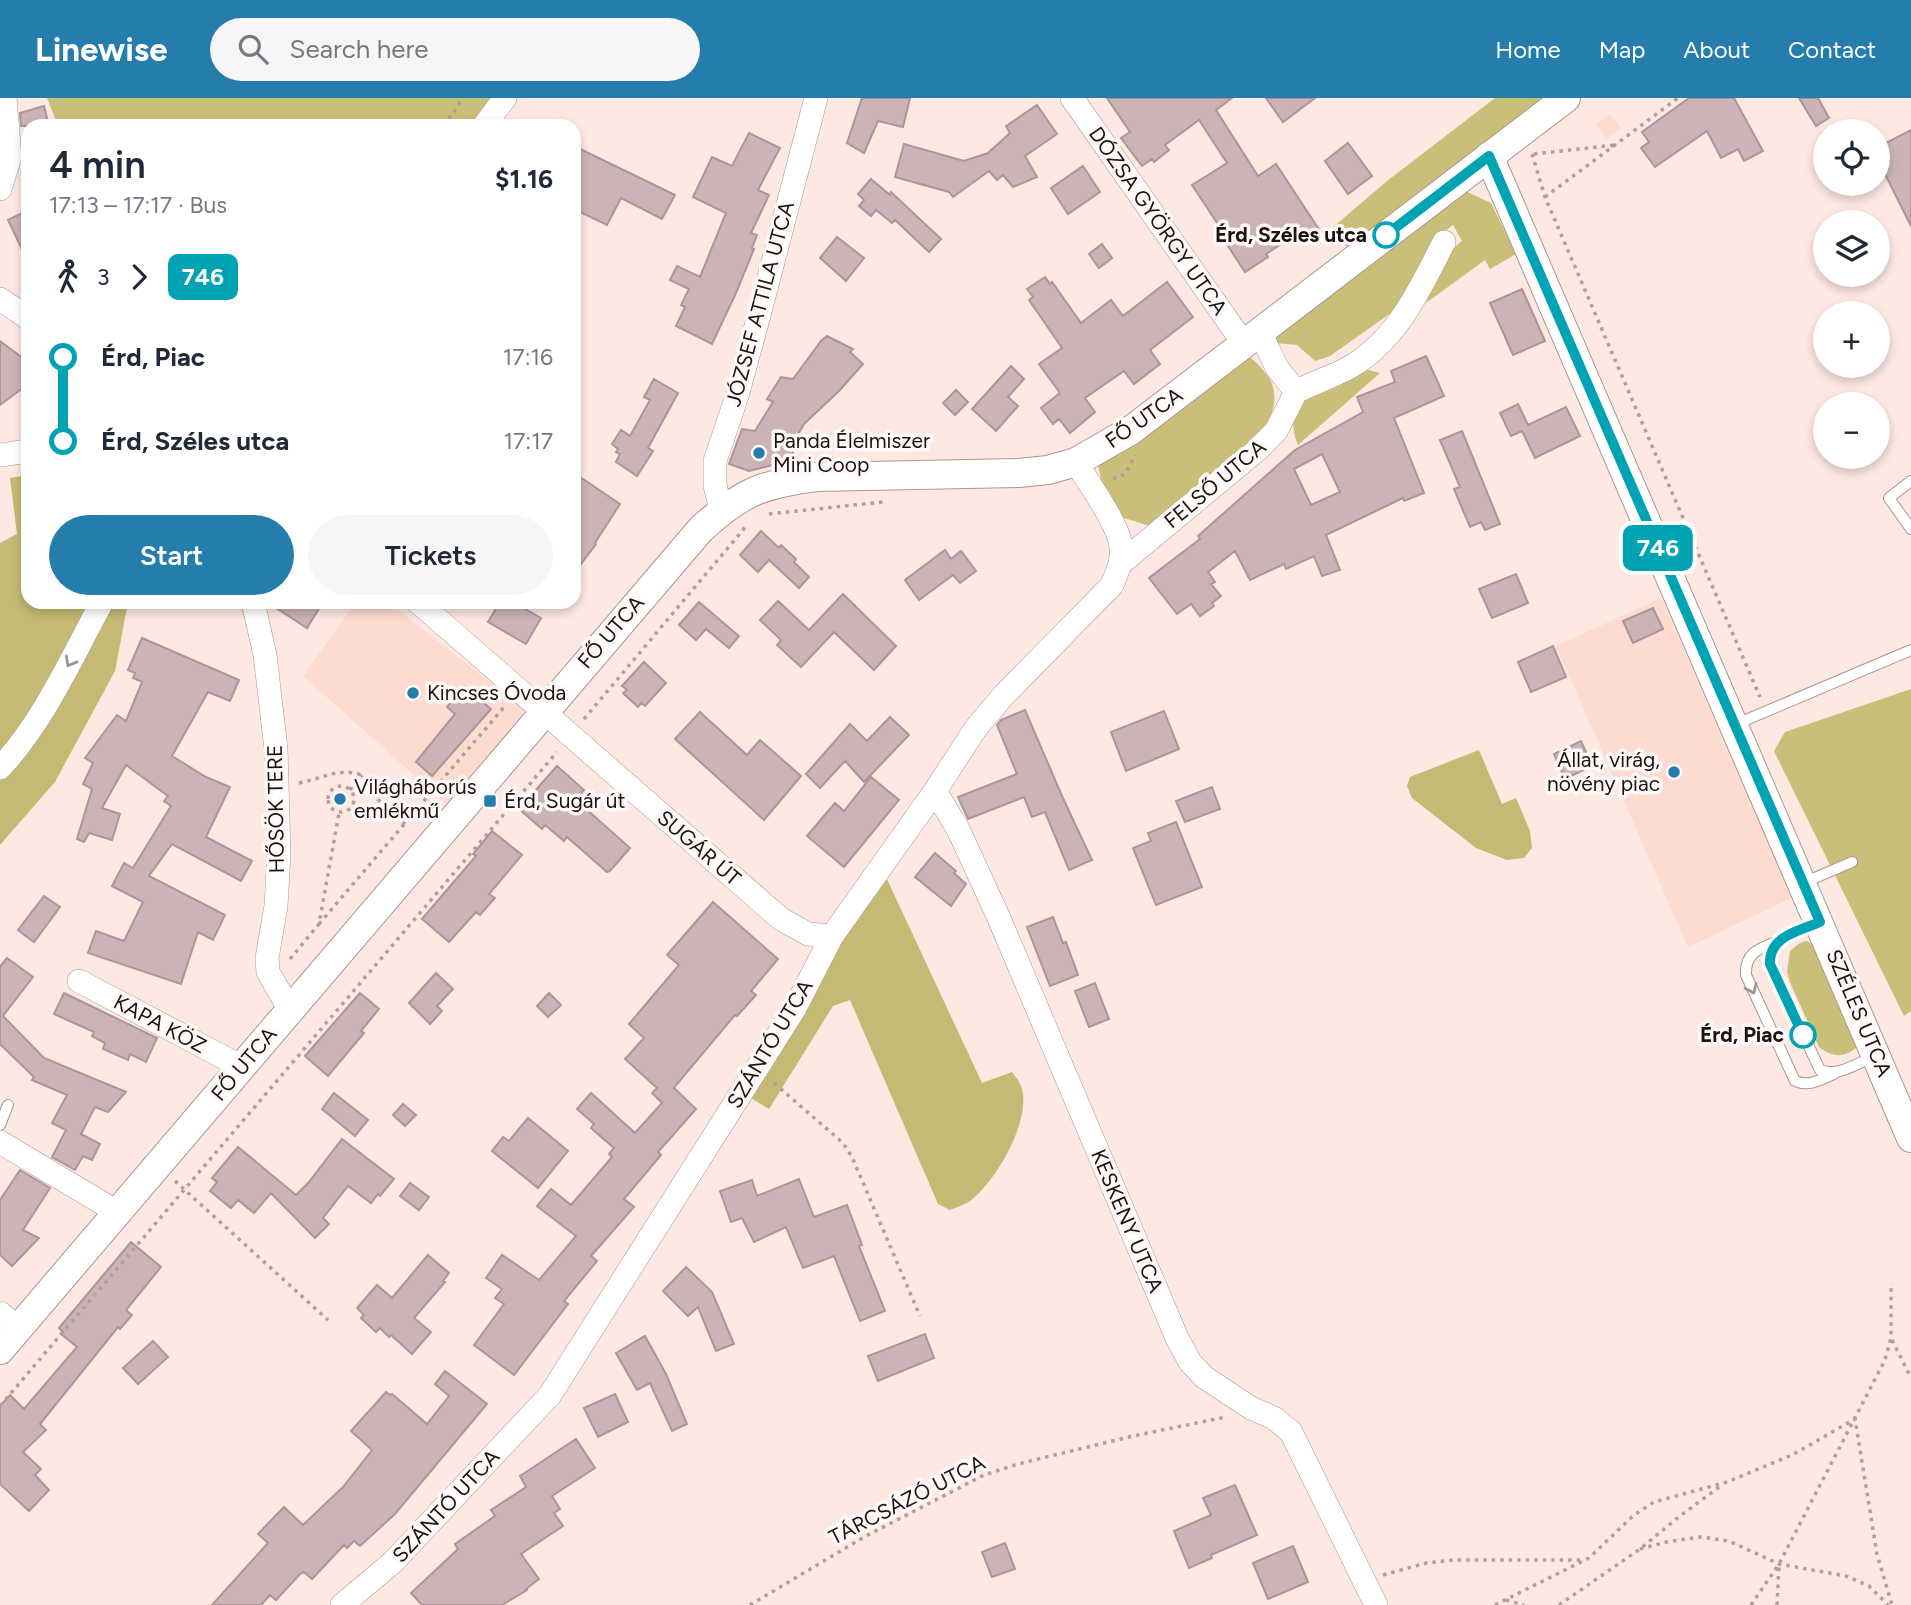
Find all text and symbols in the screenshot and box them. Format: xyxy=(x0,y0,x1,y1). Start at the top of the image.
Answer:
search box xyxy=(210,18,700,81)
text: Linewise xyxy=(35,30,168,69)
icon: search xyxy=(234,30,272,68)
text: Search here xyxy=(290,33,428,65)
text: Home xyxy=(1495,35,1561,64)
text: Map xyxy=(1599,35,1645,64)
text: About xyxy=(1683,35,1750,64)
text: Contact xyxy=(1788,35,1876,64)
map controls xyxy=(1813,119,1890,469)
button: locate xyxy=(1813,119,1890,196)
street label: DÓZSA GYÖRGY UTCA xyxy=(1084,122,1233,320)
text: 4 min xyxy=(49,142,146,188)
text: $1.16 xyxy=(495,163,553,195)
text: 17:13 – 17:17 · Bus xyxy=(49,191,227,219)
street label: JÓZSEF ATTILA UTCA xyxy=(720,199,799,409)
button: layers xyxy=(1813,210,1890,287)
place label: Érd, Széles utca xyxy=(1215,222,1367,247)
marker: Érd, Széles utca xyxy=(1373,222,1399,248)
icon: walk xyxy=(49,258,87,296)
icon: forward xyxy=(120,258,158,296)
text: 746 xyxy=(182,262,224,291)
text: 3 xyxy=(97,263,110,291)
button: + xyxy=(1813,301,1890,378)
text: Érd, Piac xyxy=(101,341,205,373)
text: 17:16 xyxy=(503,343,553,371)
street label: FŐ UTCA xyxy=(1100,382,1187,453)
button: − xyxy=(1813,392,1890,469)
text: Érd, Széles utca xyxy=(101,425,289,457)
text: 17:17 xyxy=(503,427,553,455)
place label: Panda Élelmiszer Mini Coop xyxy=(773,428,930,477)
street label: FELSŐ UTCA xyxy=(1159,434,1270,533)
marker: Panda Élelmiszer Mini Coop xyxy=(751,445,767,461)
button: Start xyxy=(49,515,294,595)
button: Tickets xyxy=(308,515,553,595)
line badge: 746 xyxy=(1618,525,1698,571)
text: 746 xyxy=(1637,533,1679,562)
street label: FŐ UTCA xyxy=(572,590,649,673)
one-way arrow xyxy=(65,655,78,667)
place label: Kincses Óvoda xyxy=(427,680,566,705)
marker: Kincses Óvoda xyxy=(405,685,421,701)
street label: HŐSÖK TERE xyxy=(262,744,289,874)
place label: Állat, virág, növény piac xyxy=(1547,747,1660,796)
marker: Állat, virág, növény piac xyxy=(1666,764,1682,780)
place label: Világháborús emlékmű xyxy=(354,774,477,823)
place label: Érd, Sugár út xyxy=(504,788,625,813)
marker: Világháborús emlékmű xyxy=(332,791,348,807)
marker: Érd, Sugár út xyxy=(482,793,498,809)
street label: SUGÁR ÚT xyxy=(652,805,747,891)
street label: SZÉLES UTCA xyxy=(1821,945,1898,1080)
street label: SZÁNTÓ UTCA xyxy=(721,975,818,1113)
one-way arrow xyxy=(1744,981,1758,994)
street label: KAPA KÖZ xyxy=(110,989,211,1058)
street label: FŐ UTCA xyxy=(206,1022,282,1106)
place label: Érd, Piac xyxy=(1700,1022,1785,1047)
marker: Érd, Piac xyxy=(1790,1022,1816,1048)
street label: KESKENY UTCA xyxy=(1086,1145,1169,1296)
street label: SZÁNTÓ UTCA xyxy=(387,1444,504,1567)
street label: TÁRCSÁZÓ UTCA xyxy=(825,1449,989,1550)

